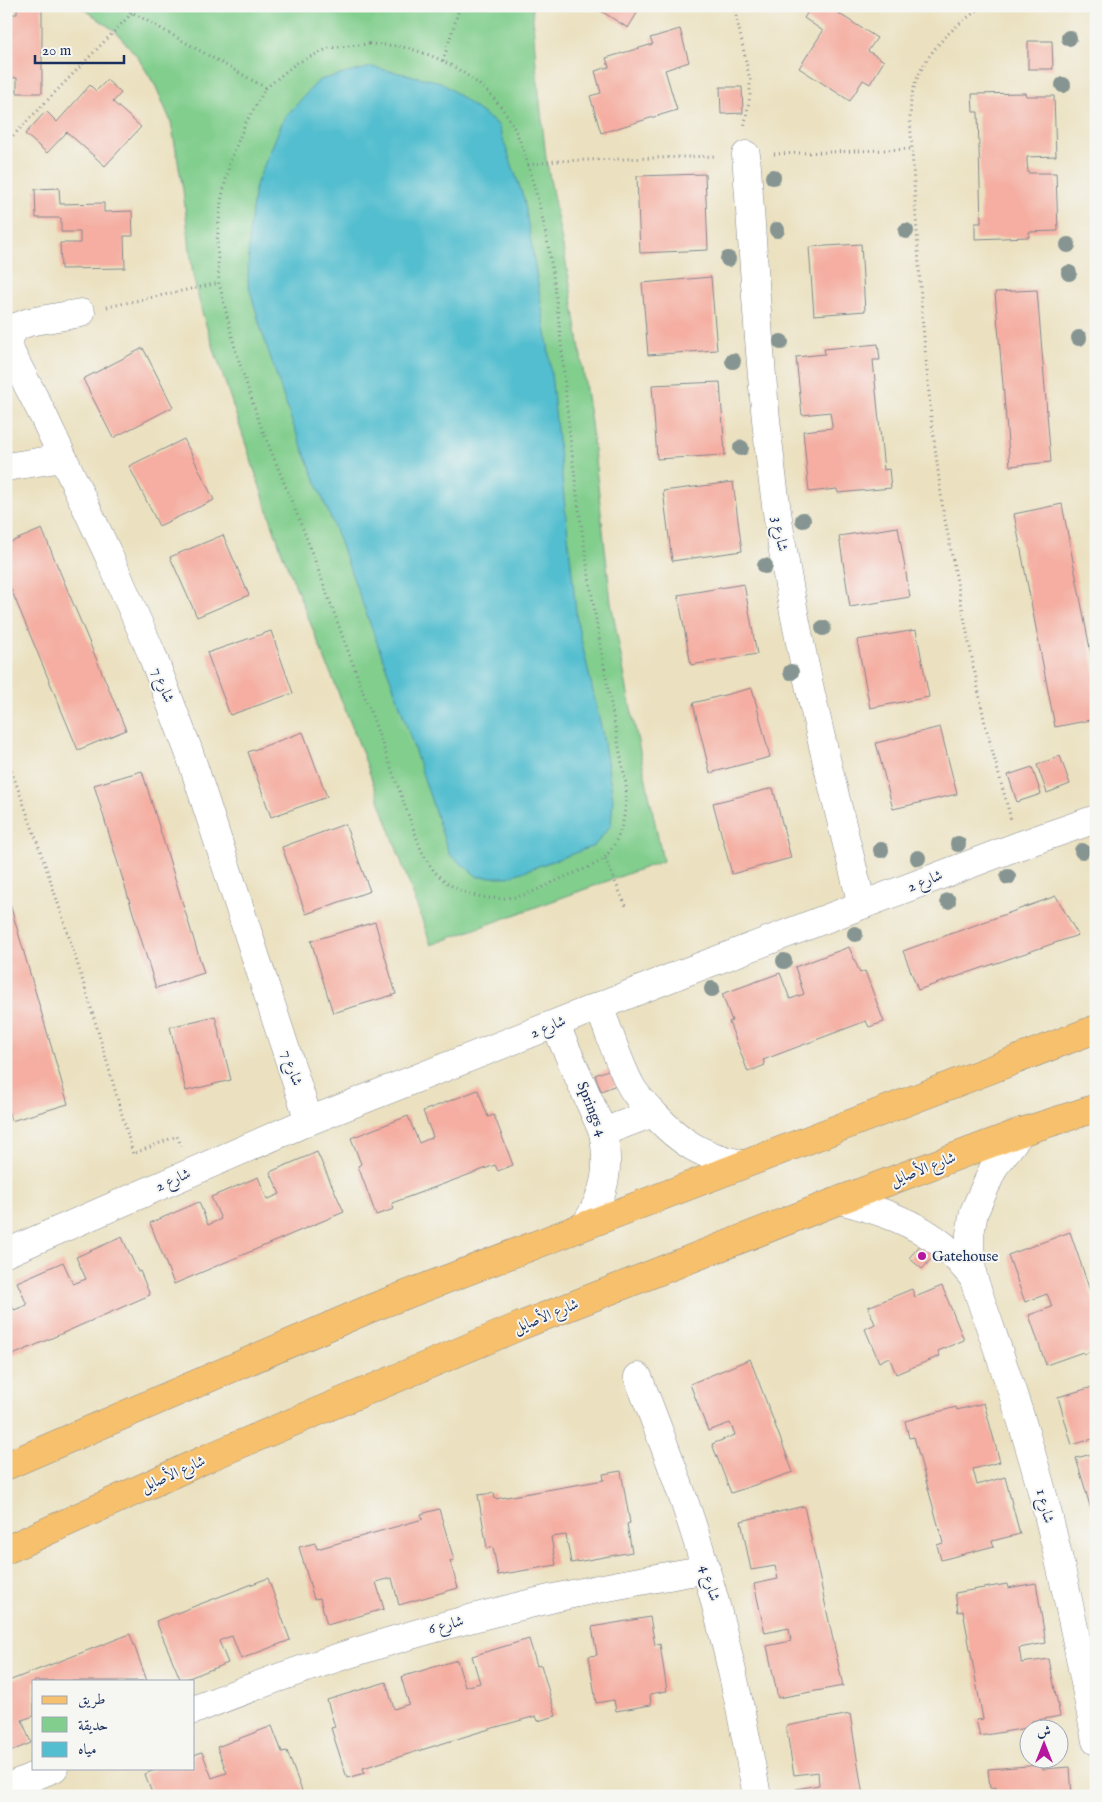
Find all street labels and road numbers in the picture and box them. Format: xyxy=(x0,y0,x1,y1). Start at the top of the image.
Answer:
street label: شارع 3 xyxy=(765,515,792,553)
street label: شارع 7 xyxy=(145,665,178,706)
street label: شارع 2 xyxy=(905,866,946,899)
street label: شارع 2 xyxy=(528,1011,570,1045)
street label: شارع 7 xyxy=(274,1048,307,1089)
street label: Springs 4 xyxy=(572,1079,612,1140)
street label: شارع الأصايل xyxy=(887,1146,960,1193)
street label: شارع 2 xyxy=(153,1164,195,1199)
street label: شارع الأصايل xyxy=(510,1292,582,1340)
street label: شارع الأصايل xyxy=(137,1450,209,1499)
street label: شارع 1 xyxy=(1029,1487,1058,1526)
street label: شارع 4 xyxy=(693,1563,724,1604)
street label: شارع 6 xyxy=(426,1611,466,1641)

